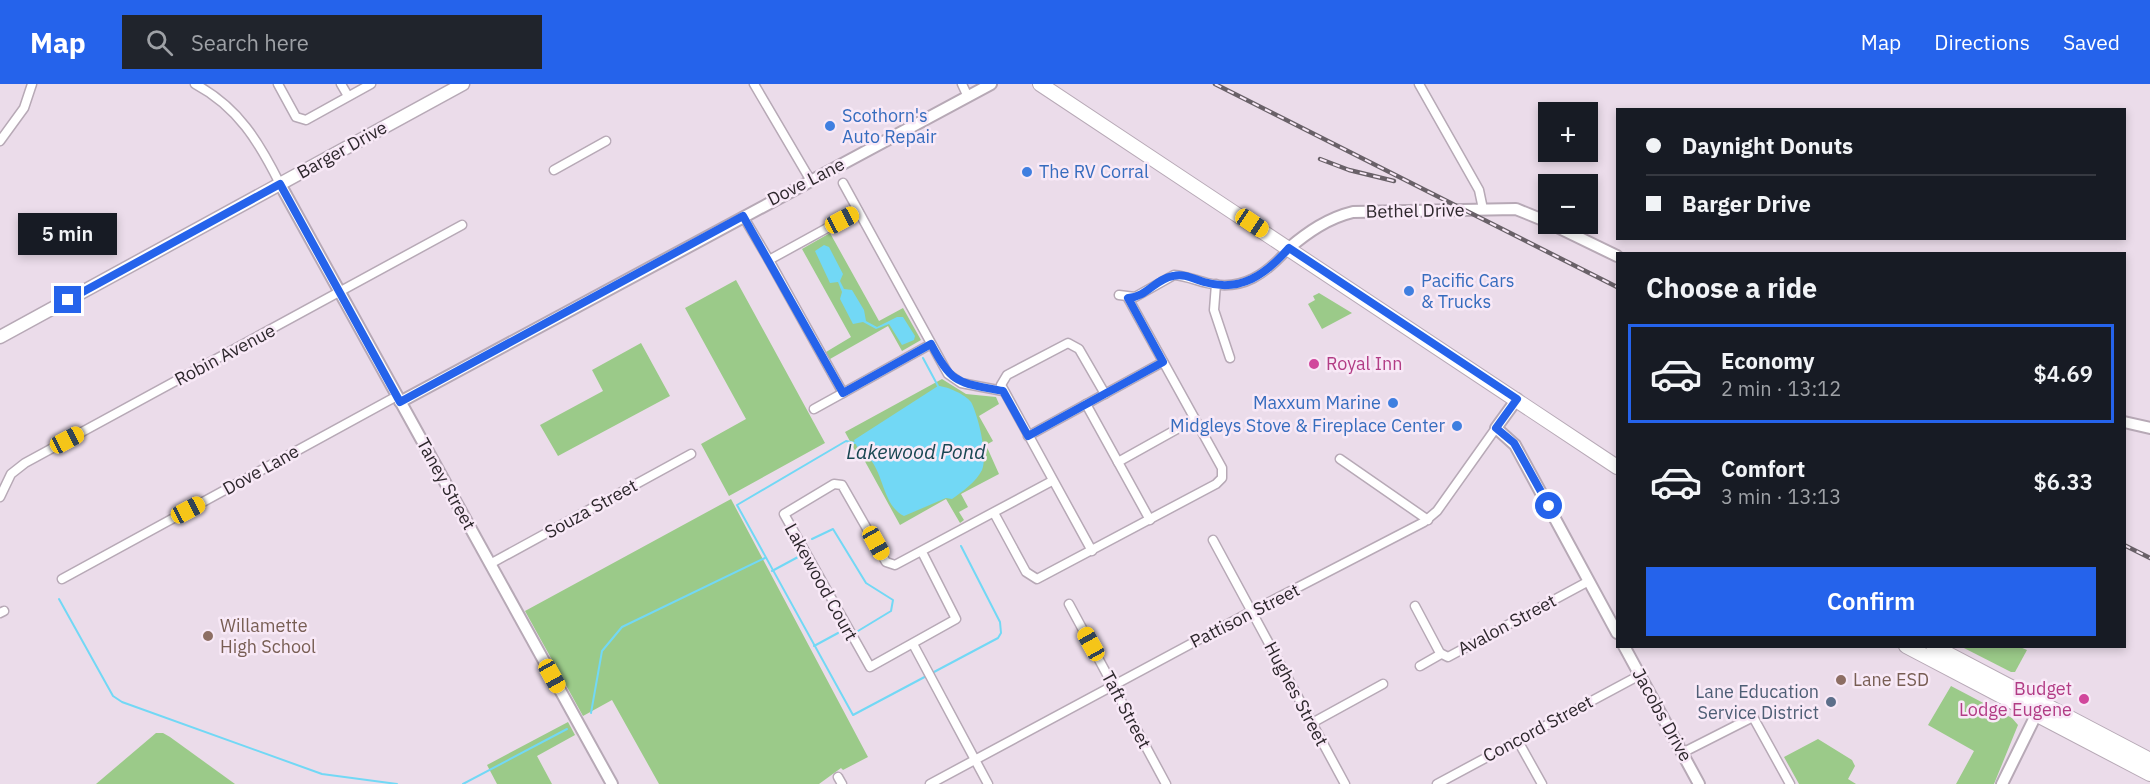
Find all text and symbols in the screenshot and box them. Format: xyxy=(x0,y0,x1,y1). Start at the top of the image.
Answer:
search box xyxy=(122,15,542,69)
text: Map xyxy=(30,24,86,61)
icon: search xyxy=(143,26,176,59)
text: Search here xyxy=(191,28,309,57)
text: Map xyxy=(1861,28,1901,56)
text: Directions xyxy=(1934,28,2030,56)
text: Saved xyxy=(2063,28,2120,56)
map controls xyxy=(1538,102,1598,234)
button: + xyxy=(1538,102,1598,162)
place label: Scothorn's Auto Repair xyxy=(842,104,937,148)
street label: Barger Drive xyxy=(293,115,391,184)
marker: Scothorn's Auto Repair xyxy=(823,119,837,133)
text: Daynight Donuts xyxy=(1682,131,1853,160)
street label: Dove Lane xyxy=(763,152,848,211)
place label: The RV Corral xyxy=(1039,160,1149,183)
marker: The RV Corral xyxy=(1020,165,1034,179)
button: − xyxy=(1538,174,1598,234)
text: Barger Drive xyxy=(1682,189,1811,218)
street label: Bethel Drive xyxy=(1365,198,1465,223)
car xyxy=(822,204,862,236)
car xyxy=(1232,205,1272,241)
callout: 5 min xyxy=(19,213,118,255)
text: 5 min xyxy=(42,220,93,247)
place label: Pacific Cars & Trucks xyxy=(1421,269,1515,313)
text: Choose a ride xyxy=(1646,270,1817,305)
marker: Pacific Cars & Trucks xyxy=(1402,284,1416,298)
route end xyxy=(54,286,81,313)
street label: Robin Avenue xyxy=(170,318,279,391)
text: Economy xyxy=(1721,346,1815,375)
icon: car xyxy=(1649,347,1703,401)
place label: Royal Inn xyxy=(1326,352,1402,375)
marker: Royal Inn xyxy=(1307,357,1321,371)
text: $4.69 xyxy=(2034,359,2093,388)
text: 2 min · 13:12 xyxy=(1721,375,1841,402)
place label: Maxxum Marine xyxy=(1253,391,1381,414)
marker: Maxxum Marine xyxy=(1386,396,1400,410)
place label: Midgleys Stove & Fireplace Center xyxy=(1170,414,1445,437)
marker: Midgleys Stove & Fireplace Center xyxy=(1450,419,1464,433)
car xyxy=(47,424,87,456)
street label: Taney Street xyxy=(412,434,481,534)
water label: Lakewood Pond xyxy=(846,438,986,465)
street label: Dove Lane xyxy=(219,439,303,500)
text: Comfort xyxy=(1721,454,1805,483)
icon: car xyxy=(1649,455,1703,509)
text: $6.33 xyxy=(2034,467,2093,496)
street label: Souza Street xyxy=(540,474,641,543)
text: 3 min · 13:13 xyxy=(1721,483,1841,510)
route start xyxy=(1535,492,1562,519)
car xyxy=(168,494,208,526)
street label: Lakewood Court xyxy=(780,519,863,644)
car xyxy=(859,523,893,563)
button: Confirm xyxy=(1646,567,2096,636)
street label: Pattison Street xyxy=(1186,578,1303,653)
street label: Avalon Street xyxy=(1454,589,1560,660)
place label: Willamette High School xyxy=(220,614,316,658)
car xyxy=(1074,624,1108,664)
marker: Willamette High School xyxy=(201,629,215,643)
street label: Hughes Street xyxy=(1259,638,1334,750)
car xyxy=(535,656,569,696)
street label: Jacobs Drive xyxy=(1627,664,1698,765)
street label: Taft Street xyxy=(1096,667,1156,752)
place label: Lane ESD xyxy=(1853,668,1929,691)
marker: Lane ESD xyxy=(1834,673,1848,687)
place label: Budget Lodge Eugene xyxy=(1959,677,2072,721)
place label: Lane Education Service District xyxy=(1695,680,1819,724)
street label: Concord Street xyxy=(1479,690,1597,767)
marker: Budget Lodge Eugene xyxy=(2077,692,2091,706)
marker: Lane Education Service District xyxy=(1824,695,1838,709)

